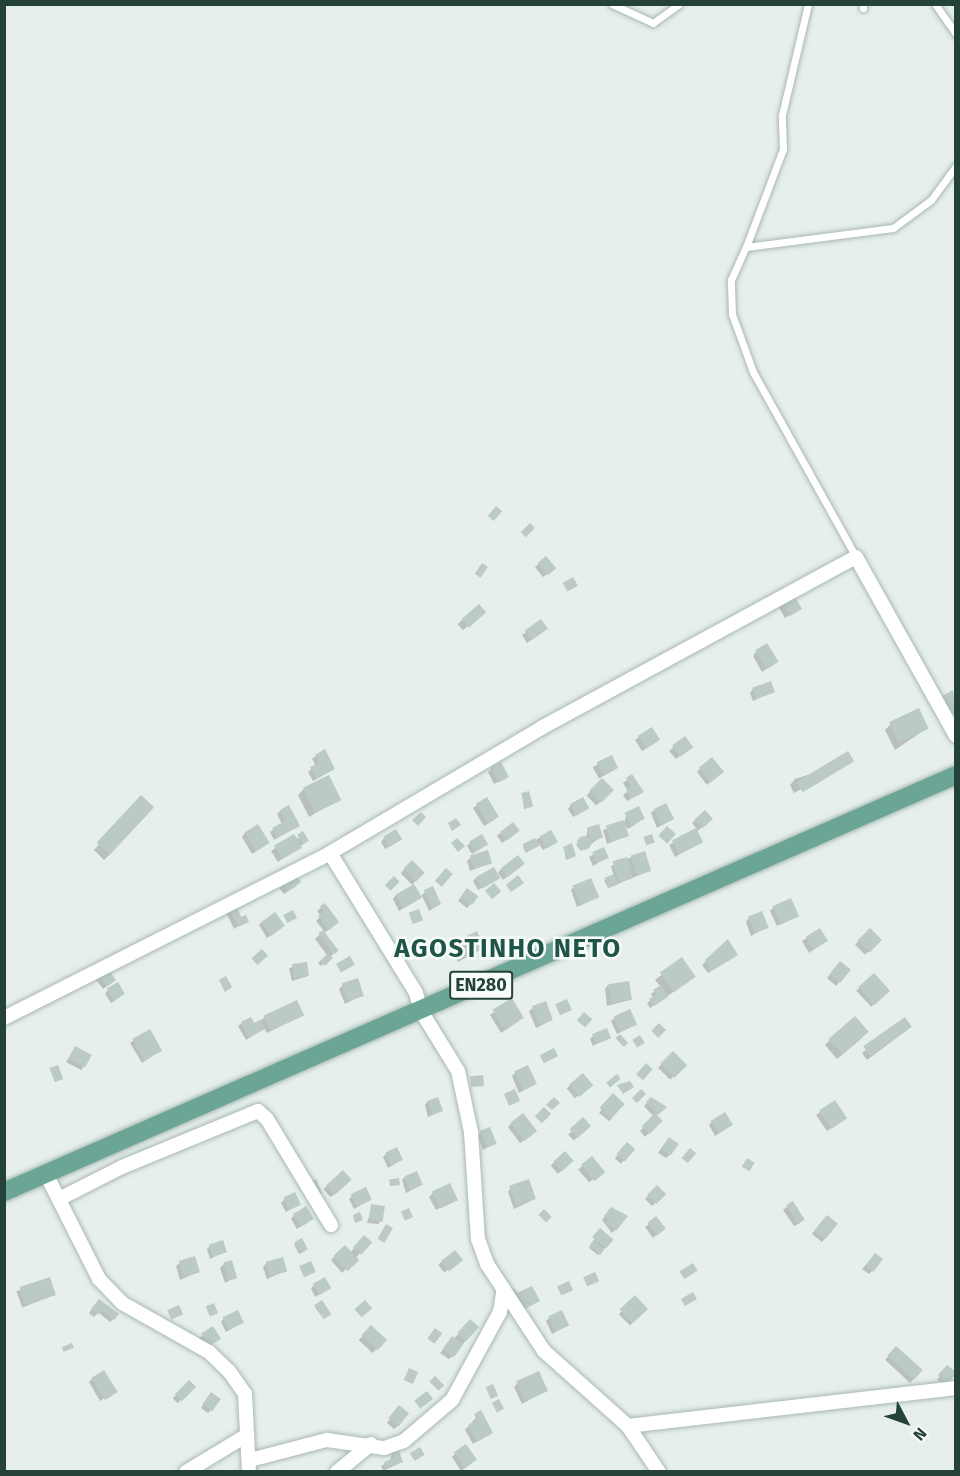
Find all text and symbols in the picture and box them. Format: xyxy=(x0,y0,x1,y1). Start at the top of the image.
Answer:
district label: AGOSTINHO NETO xyxy=(394,933,622,965)
road number: EN280 xyxy=(448,970,514,1000)
north arrow xyxy=(876,1392,936,1452)
text: N xyxy=(909,1424,931,1444)

